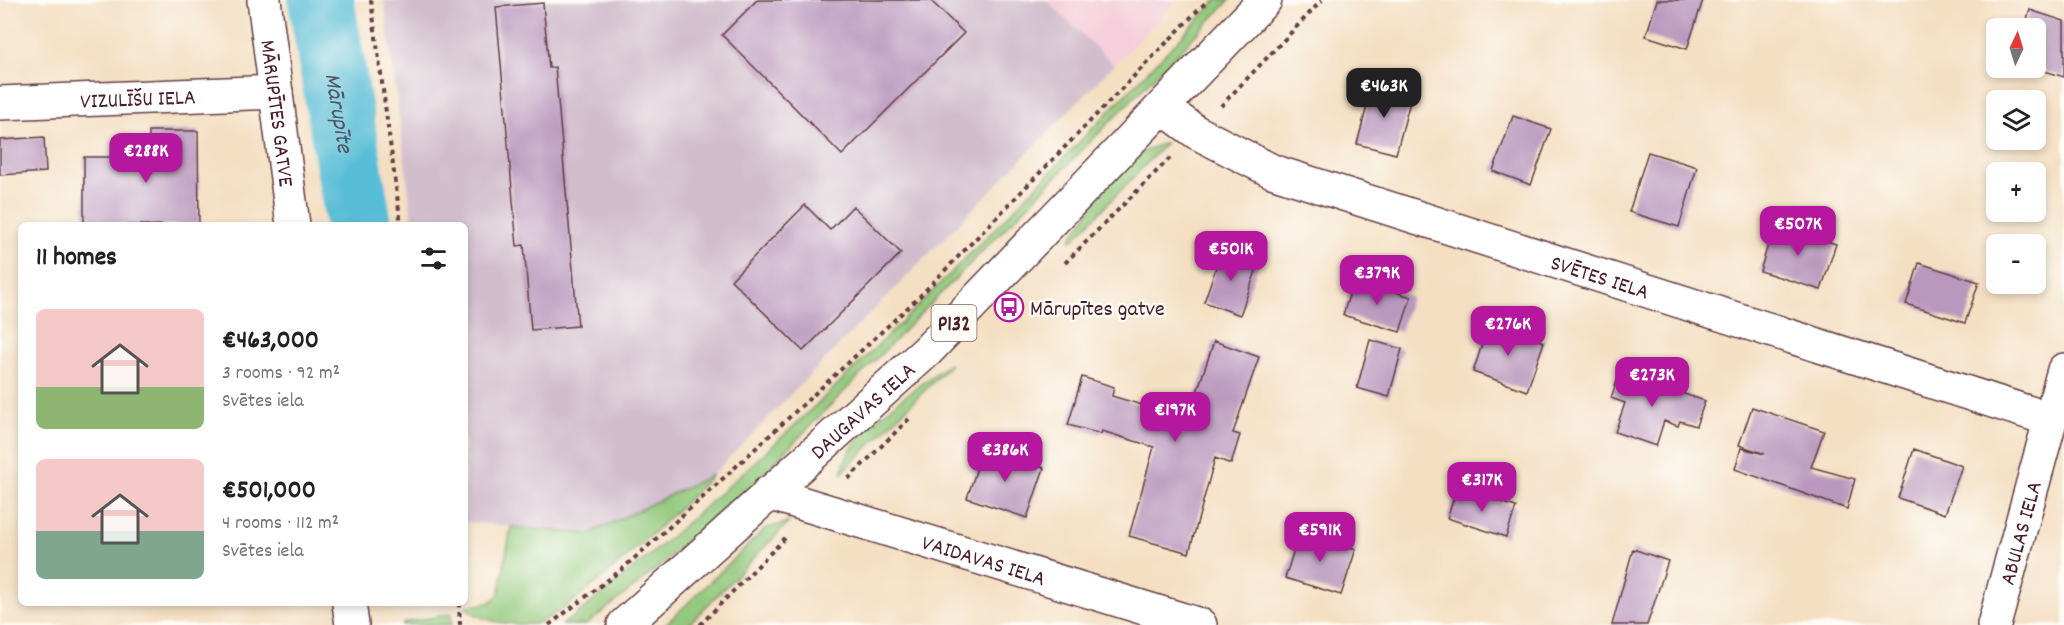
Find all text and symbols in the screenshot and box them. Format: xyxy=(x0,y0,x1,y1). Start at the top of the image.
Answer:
north arrow xyxy=(1986,18,2046,78)
map controls xyxy=(1986,18,2046,294)
street label: MĀRUPĪTES GATVE xyxy=(250,38,300,189)
pin: €463K xyxy=(1342,68,1426,119)
water label: Mārupīte xyxy=(314,71,361,157)
text: €463K xyxy=(1360,73,1408,101)
street label: VIZULĪŠU IELA xyxy=(80,83,196,119)
button: layers xyxy=(1986,90,2046,150)
pin: €288K xyxy=(104,133,188,184)
text: €288K xyxy=(123,138,169,166)
button: + xyxy=(1986,162,2046,222)
pin: €507K xyxy=(1756,206,1840,257)
text: €507K xyxy=(1774,211,1822,239)
pin: €501K xyxy=(1189,231,1273,282)
button: − xyxy=(1986,234,2046,294)
text: €501K xyxy=(1209,236,1253,264)
text: 11 homes xyxy=(36,240,117,277)
icon: filters xyxy=(417,242,450,275)
street label: SVĒTES IELA xyxy=(1546,249,1653,309)
pin: €379K xyxy=(1335,255,1419,306)
text: €379K xyxy=(1354,260,1400,288)
bus stop icon: Mārupītes gatve xyxy=(993,291,1025,323)
place label: Mārupītes gatve xyxy=(1030,295,1165,326)
road number: P132 xyxy=(932,305,976,341)
pin: €276K xyxy=(1466,306,1550,357)
text: €276K xyxy=(1485,311,1531,339)
text: €463,000 xyxy=(222,323,319,360)
icon: home xyxy=(84,333,156,405)
street label: DAUGAVAS IELA xyxy=(805,356,924,468)
pin: €273K xyxy=(1610,357,1694,408)
text: 3 rooms · 92 m² xyxy=(222,360,340,388)
text: €273K xyxy=(1629,362,1675,390)
text: Svētes iela xyxy=(222,388,304,416)
pin: €197K xyxy=(1133,392,1217,443)
text: €197K xyxy=(1154,397,1196,425)
pin: €386K xyxy=(963,432,1047,483)
text: €386K xyxy=(981,437,1029,465)
pin: €317K xyxy=(1440,462,1524,513)
text: €317K xyxy=(1461,467,1503,495)
text: €501,000 xyxy=(222,473,316,510)
street label: ABULAS IELA xyxy=(1994,478,2052,589)
icon: home xyxy=(84,483,156,555)
text: 4 rooms · 112 m² xyxy=(222,510,339,538)
pin: €591K xyxy=(1278,512,1362,563)
text: €591K xyxy=(1298,517,1342,545)
street label: VAIDAVAS IELA xyxy=(917,529,1049,596)
text: Svētes iela xyxy=(222,538,304,566)

